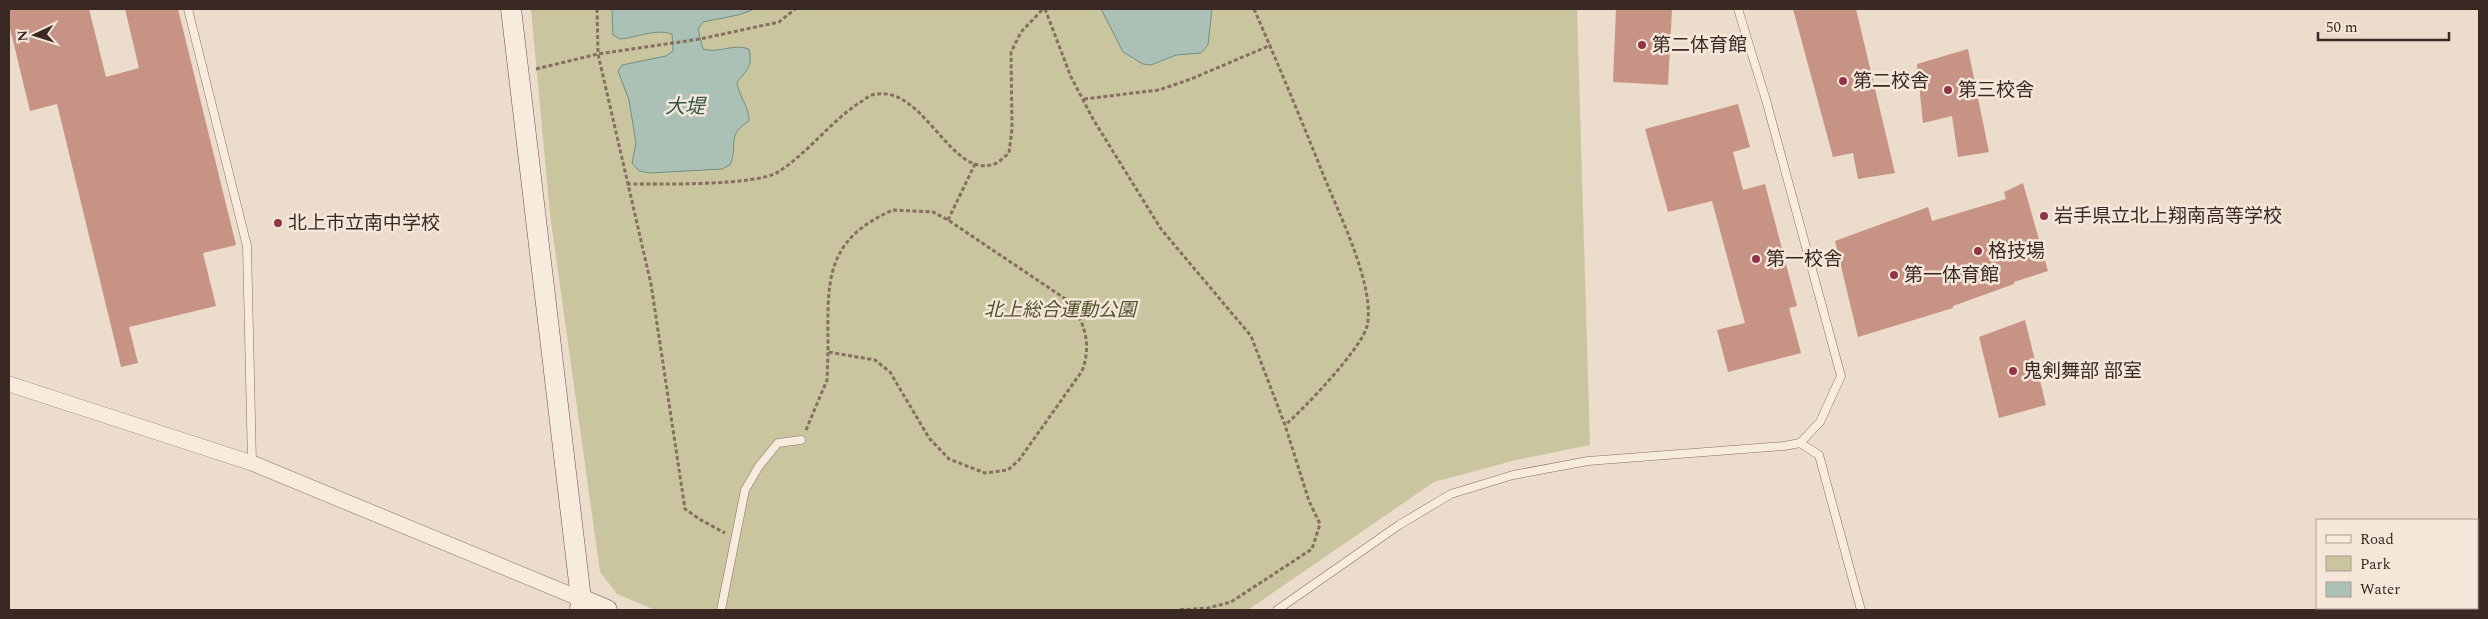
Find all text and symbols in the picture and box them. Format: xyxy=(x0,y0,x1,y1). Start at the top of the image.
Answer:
north arrow xyxy=(10,10,60,60)
scale bar xyxy=(2318,10,2449,42)
text: 50 m xyxy=(2326,16,2358,39)
text: N xyxy=(12,29,33,42)
place label: 第二体育館 xyxy=(1652,31,1747,60)
marker: 第二体育館 xyxy=(1636,39,1648,51)
place label: 第二校舎 xyxy=(1853,67,1929,96)
marker: 第二校舎 xyxy=(1837,75,1849,87)
place label: 第三校舎 xyxy=(1958,76,2034,105)
marker: 第三校舎 xyxy=(1942,84,1954,96)
water label: 大堤 xyxy=(665,92,707,122)
place label: 岩手県立北上翔南高等学校 xyxy=(2054,202,2282,231)
place label: 北上市立南中学校 xyxy=(288,209,440,238)
marker: 岩手県立北上翔南高等学校 xyxy=(2038,210,2050,222)
marker: 北上市立南中学校 xyxy=(272,217,284,229)
place label: 格技場 xyxy=(1988,237,2045,266)
place label: 第一校舎 xyxy=(1766,245,1842,274)
marker: 格技場 xyxy=(1972,245,1984,257)
marker: 第一校舎 xyxy=(1750,253,1762,265)
place label: 第一体育館 xyxy=(1904,261,1999,290)
marker: 第一体育館 xyxy=(1888,269,1900,281)
park label: 北上総合運動公園 xyxy=(984,296,1139,325)
place label: 鬼剣舞部 部室 xyxy=(2023,357,2142,386)
marker: 鬼剣舞部 部室 xyxy=(2007,365,2019,377)
legend xyxy=(2316,519,2478,609)
text: Road xyxy=(2360,528,2394,551)
text: Park xyxy=(2360,553,2391,576)
text: Water xyxy=(2360,578,2400,601)

